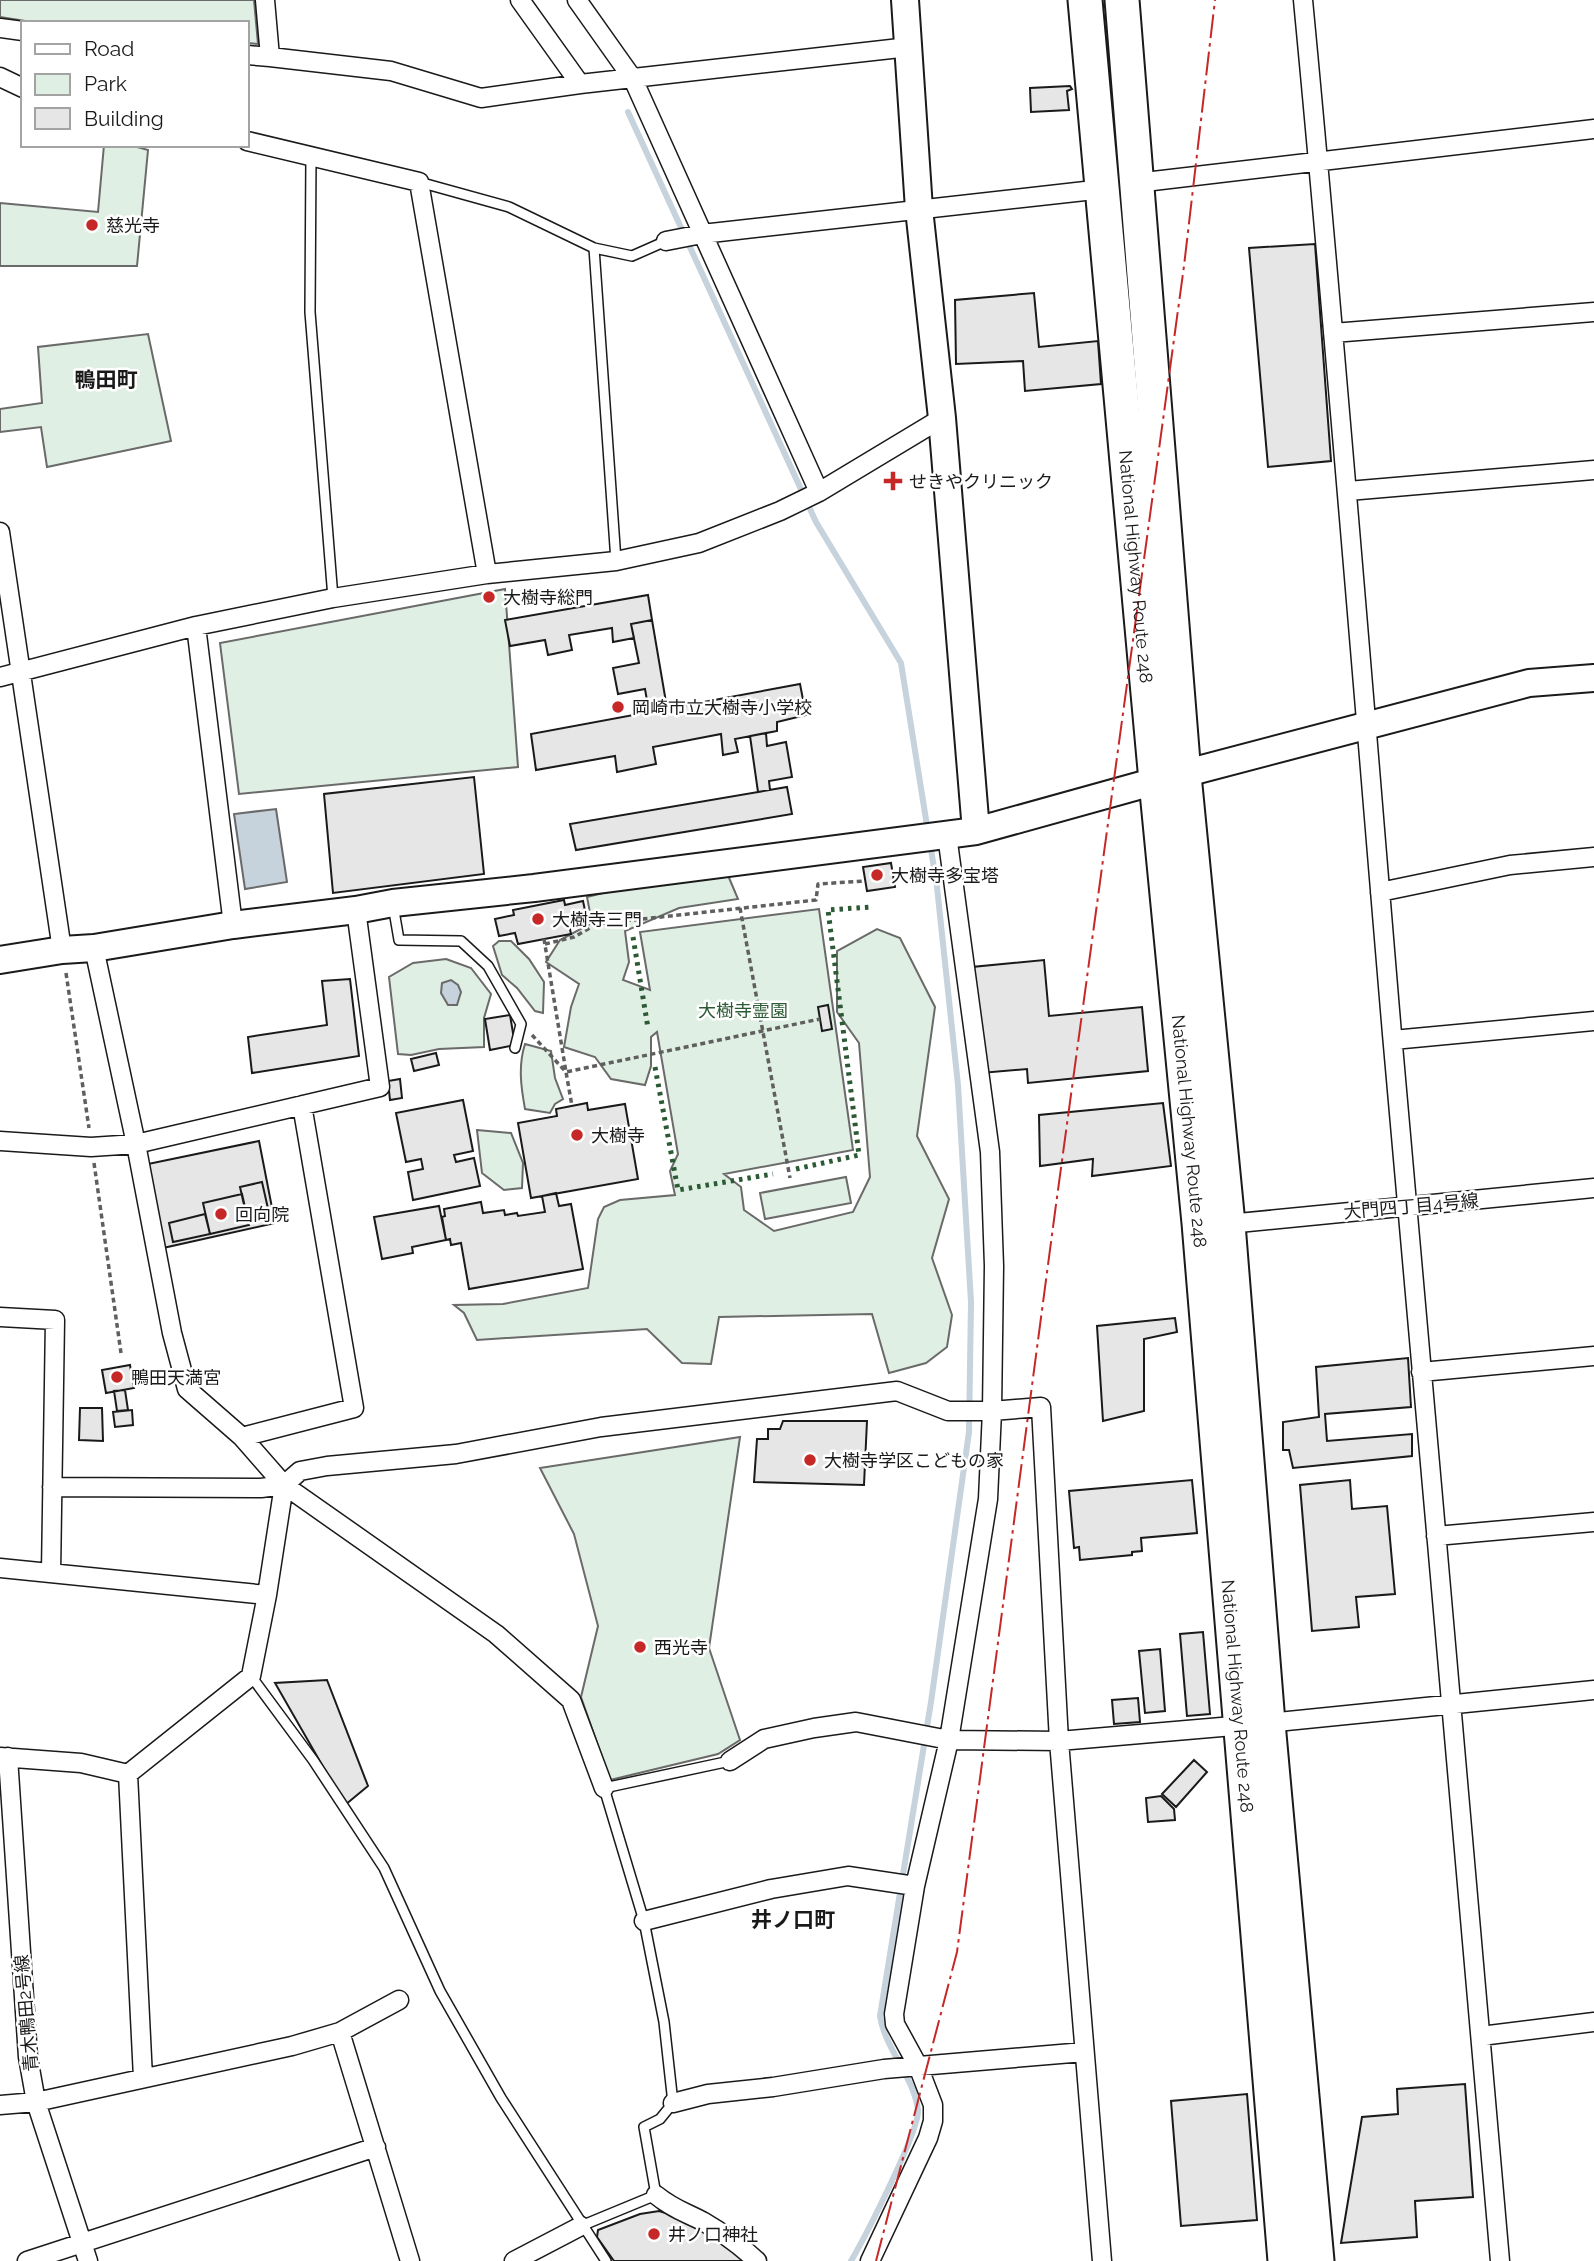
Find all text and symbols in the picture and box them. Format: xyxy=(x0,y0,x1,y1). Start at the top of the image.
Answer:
legend xyxy=(21,21,248,147)
text: Road xyxy=(84,36,134,61)
text: Park xyxy=(84,71,127,96)
text: Building xyxy=(84,106,164,131)
place label: 慈光寺 xyxy=(106,215,160,236)
marker: 慈光寺 xyxy=(84,217,100,233)
district label: 鴨田町 xyxy=(75,367,138,392)
street label: National Highway Route 248 xyxy=(1115,449,1158,684)
marker: せきやクリニック xyxy=(883,471,903,491)
place label: せきやクリニック xyxy=(909,471,1053,492)
place label: 大樹寺総門 xyxy=(503,587,593,608)
marker: 大樹寺総門 xyxy=(481,589,497,605)
place label: 岡崎市立大樹寺小学校 xyxy=(632,697,812,718)
marker: 岡崎市立大樹寺小学校 xyxy=(610,699,626,715)
place label: 大樹寺多宝塔 xyxy=(891,865,999,886)
marker: 大樹寺多宝塔 xyxy=(869,867,885,883)
place label: 大樹寺三門 xyxy=(552,909,642,930)
marker: 大樹寺三門 xyxy=(530,911,546,927)
park label: 大樹寺霊園 xyxy=(698,1000,788,1021)
street label: National Highway Route 248 xyxy=(1168,1014,1211,1248)
place label: 大樹寺 xyxy=(591,1125,645,1146)
marker: 大樹寺 xyxy=(569,1127,585,1143)
street label: 大門四丁目4号線 xyxy=(1342,1190,1480,1222)
place label: 回向院 xyxy=(235,1204,289,1225)
marker: 回向院 xyxy=(213,1206,229,1222)
place label: 鴨田天満宮 xyxy=(131,1367,221,1388)
marker: 鴨田天満宮 xyxy=(109,1369,125,1385)
place label: 大樹寺学区こどもの家 xyxy=(824,1450,1004,1471)
marker: 大樹寺学区こどもの家 xyxy=(802,1452,818,1468)
street label: National Highway Route 248 xyxy=(1218,1579,1258,1813)
place label: 西光寺 xyxy=(654,1637,708,1658)
marker: 西光寺 xyxy=(632,1639,648,1655)
district label: 井ノ口町 xyxy=(751,1907,835,1932)
street label: 青木鴨田2号線 xyxy=(10,1954,42,2072)
place label: 井ノ口神社 xyxy=(668,2224,758,2245)
marker: 井ノ口神社 xyxy=(646,2226,662,2242)

